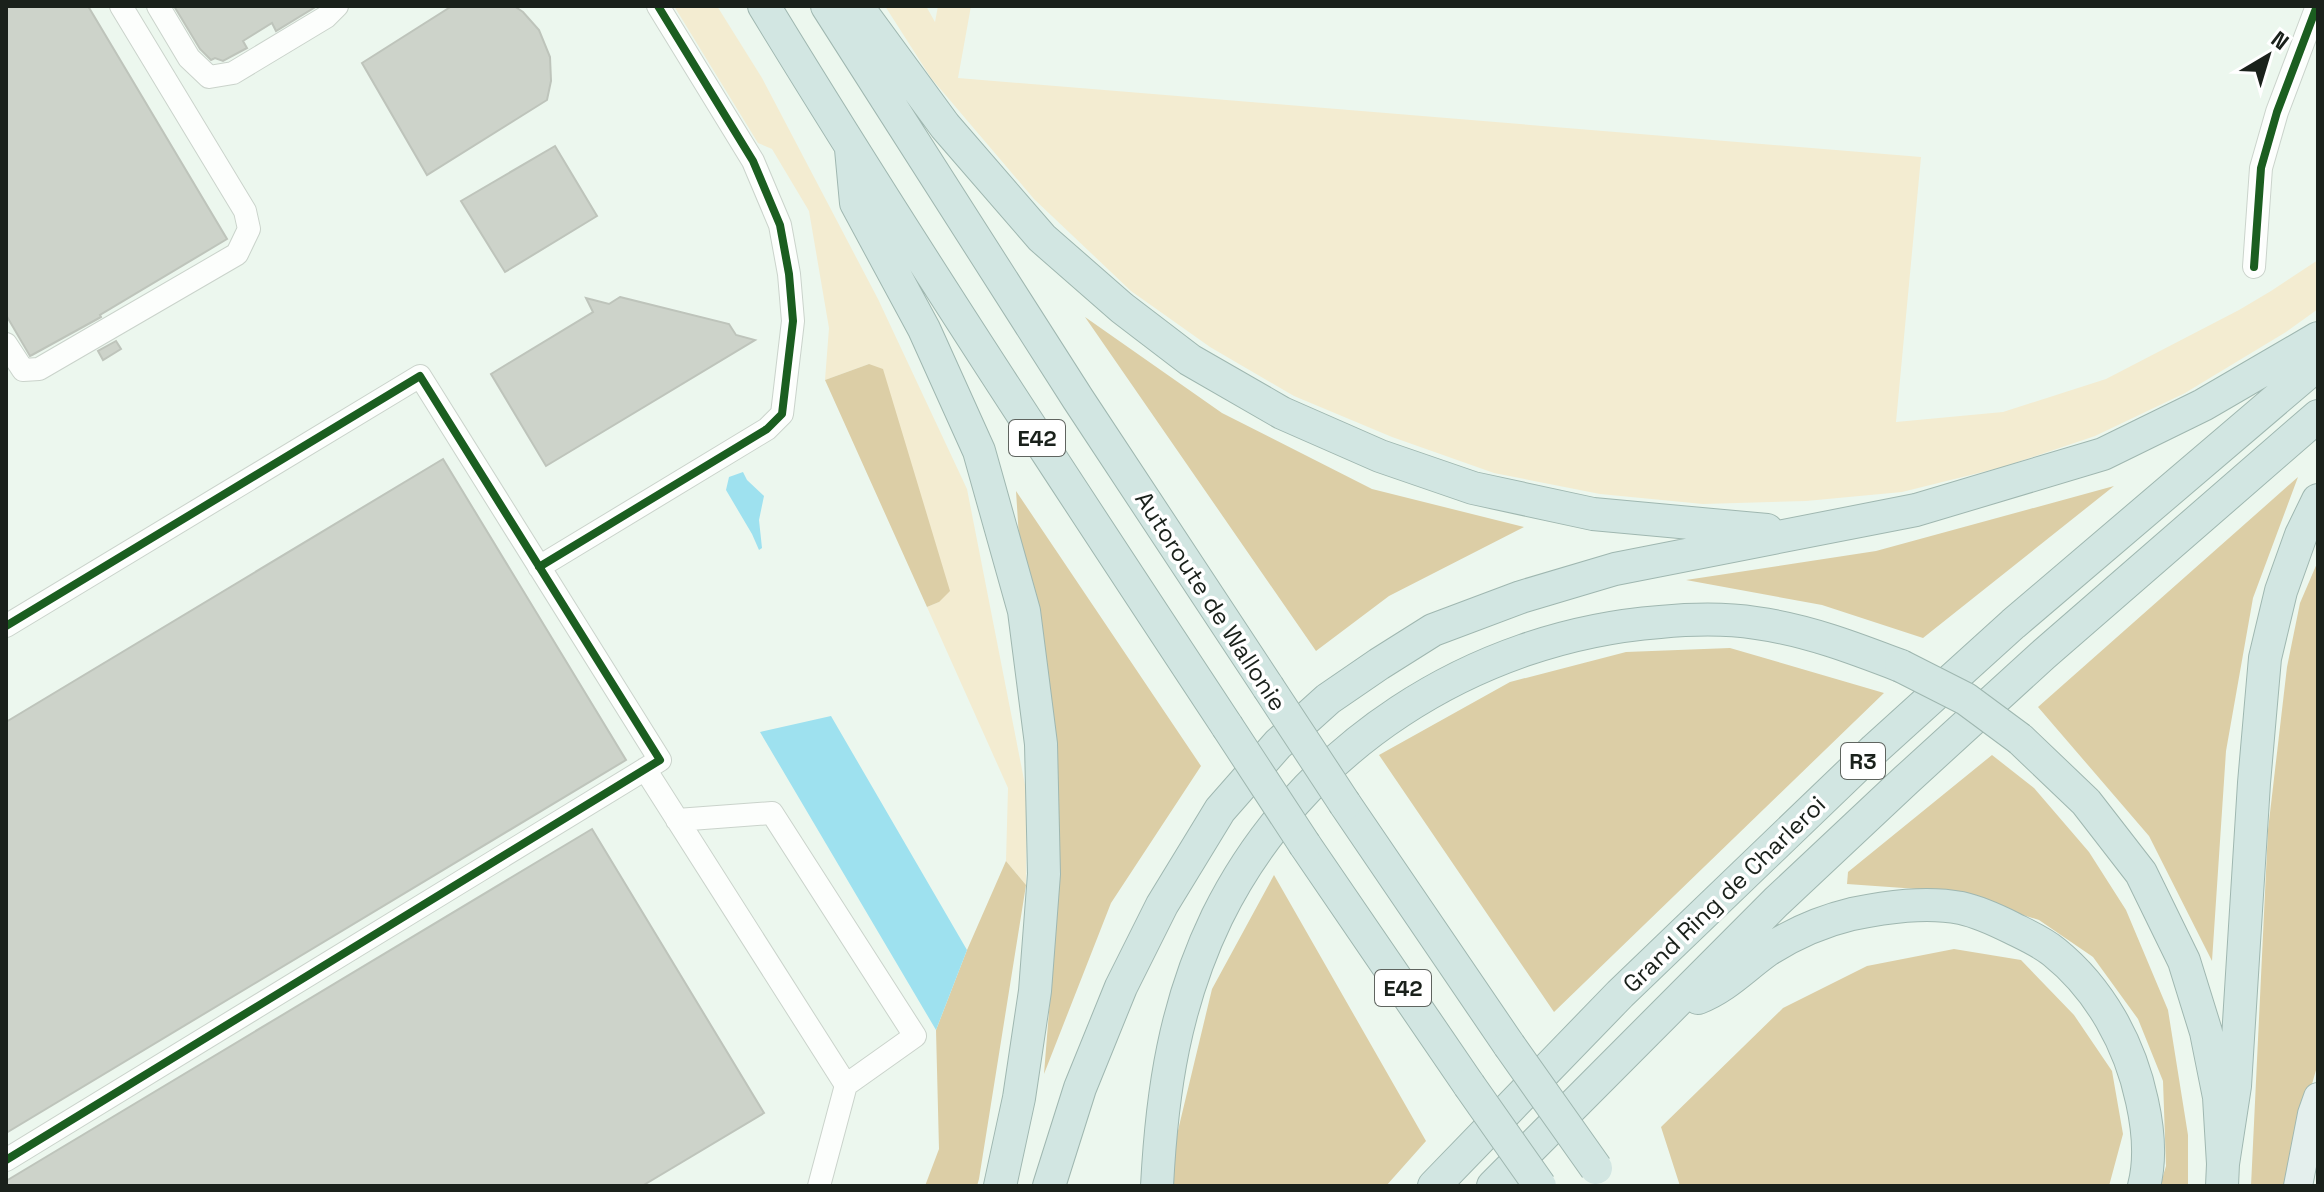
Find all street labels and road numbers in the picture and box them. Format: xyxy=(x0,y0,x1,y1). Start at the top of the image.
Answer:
road number: E42 xyxy=(1009,420,1065,456)
street label: Autoroute de Wallonie xyxy=(1128,485,1294,717)
road number: R3 xyxy=(1841,743,1885,779)
street label: Grand Ring de Charleroi xyxy=(1616,789,1832,999)
road number: E42 xyxy=(1375,970,1431,1006)

